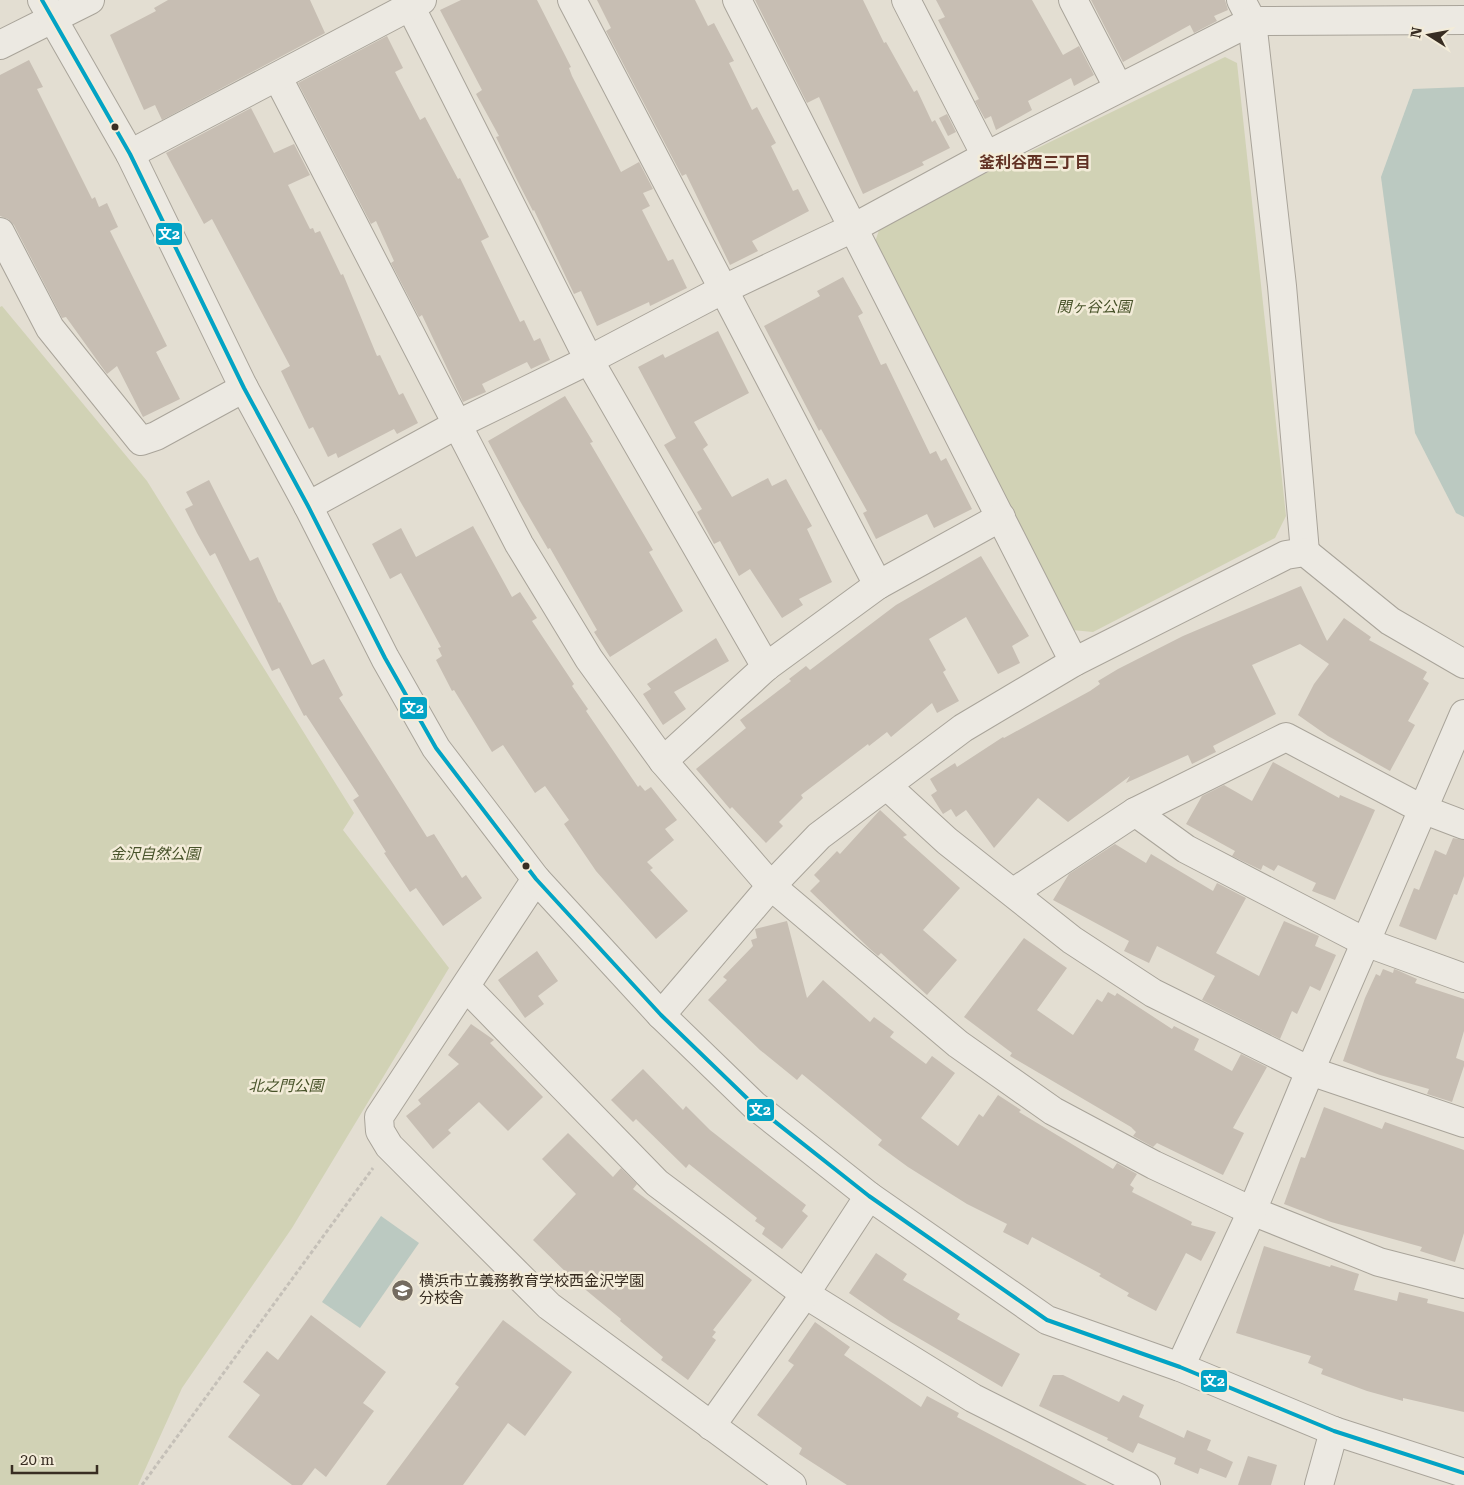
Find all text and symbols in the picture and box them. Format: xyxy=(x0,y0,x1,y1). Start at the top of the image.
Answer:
north arrow xyxy=(1404,10,1454,60)
text: N xyxy=(1407,25,1425,39)
unlabelled marker xyxy=(110,122,120,132)
district label: 釜利谷西三丁目 xyxy=(979,153,1091,172)
line badge: 文2 xyxy=(155,222,183,246)
text: 文2 xyxy=(158,226,180,242)
park label: 関ヶ谷公園 xyxy=(1056,298,1133,316)
line badge: 文2 xyxy=(399,696,428,720)
text: 文2 xyxy=(402,700,424,716)
park label: 金沢自然公園 xyxy=(110,845,202,863)
unlabelled marker xyxy=(521,861,531,871)
park label: 北之門公園 xyxy=(248,1077,325,1095)
line badge: 文2 xyxy=(746,1098,775,1122)
text: 文2 xyxy=(749,1102,771,1118)
place label: 横浜市立義務教育学校西金沢学園 分校舎 xyxy=(419,1272,644,1307)
school or university icon: 横浜市立義務教育学校西金沢学園 分校舎 xyxy=(391,1278,415,1302)
line badge: 文2 xyxy=(1200,1369,1228,1393)
text: 文2 xyxy=(1203,1373,1225,1389)
scale bar xyxy=(12,1442,98,1474)
text: 20 m xyxy=(20,1451,55,1469)

